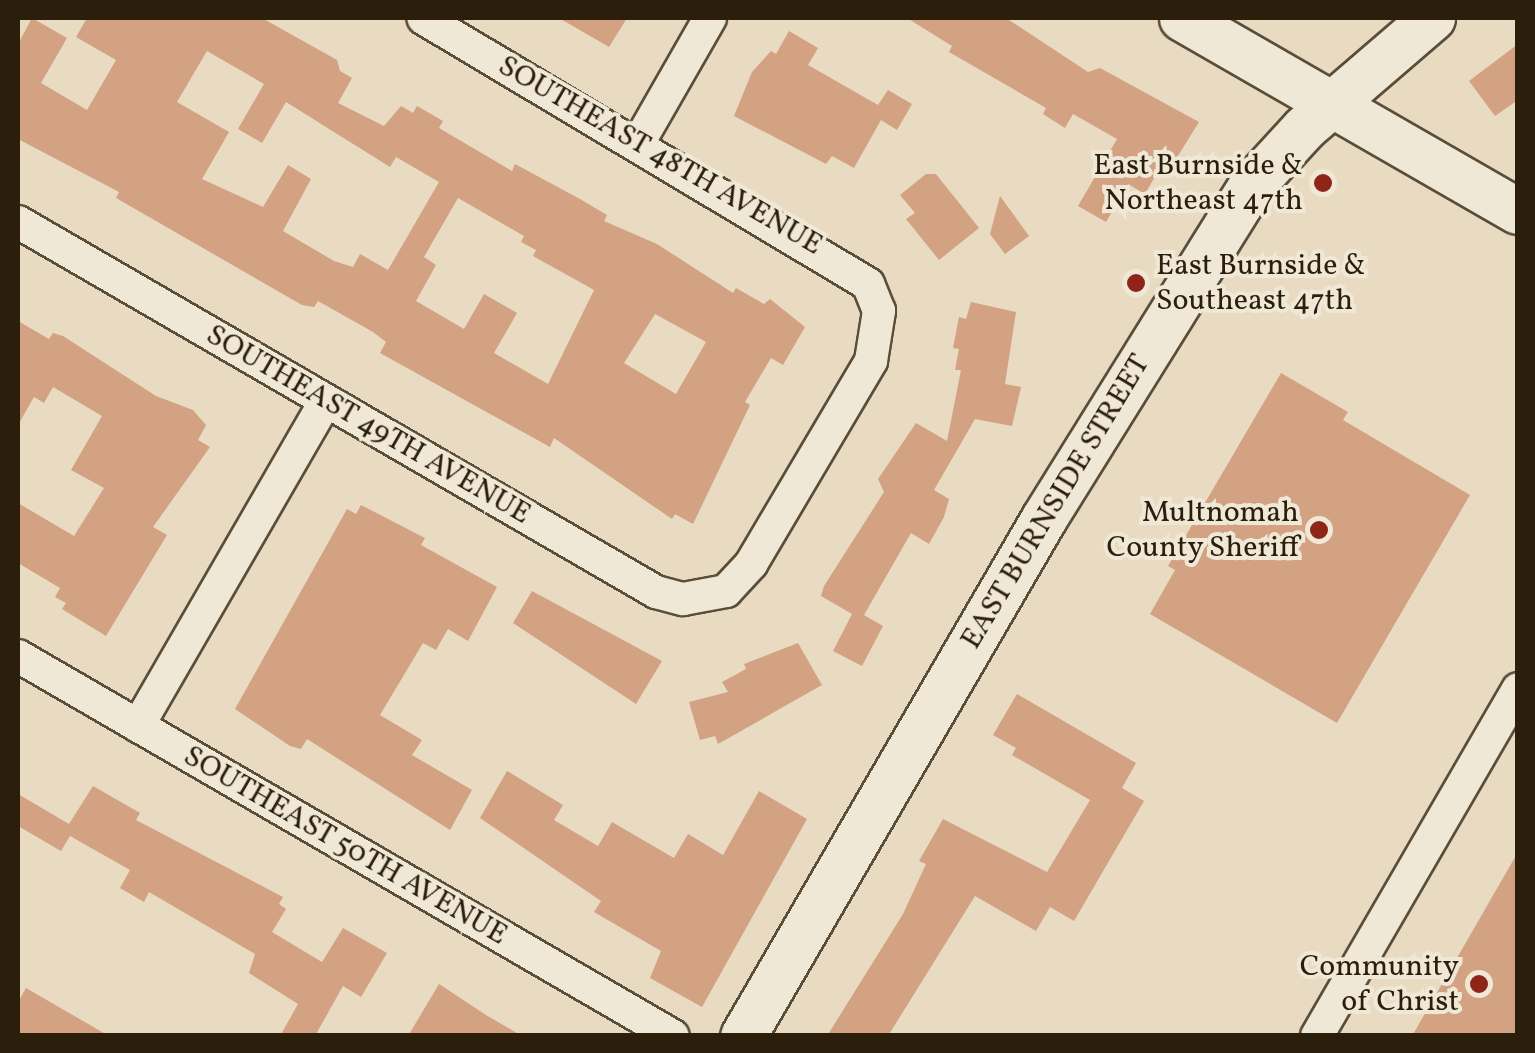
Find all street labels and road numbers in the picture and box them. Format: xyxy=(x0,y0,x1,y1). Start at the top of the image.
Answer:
street label: SOUTHEAST 48TH AVENUE xyxy=(491,48,829,264)
street label: SOUTHEAST 49TH AVENUE xyxy=(199,317,537,533)
street label: EAST BURNSIDE STREET xyxy=(953,348,1159,656)
street label: SOUTHEAST 50TH AVENUE xyxy=(176,738,514,954)

